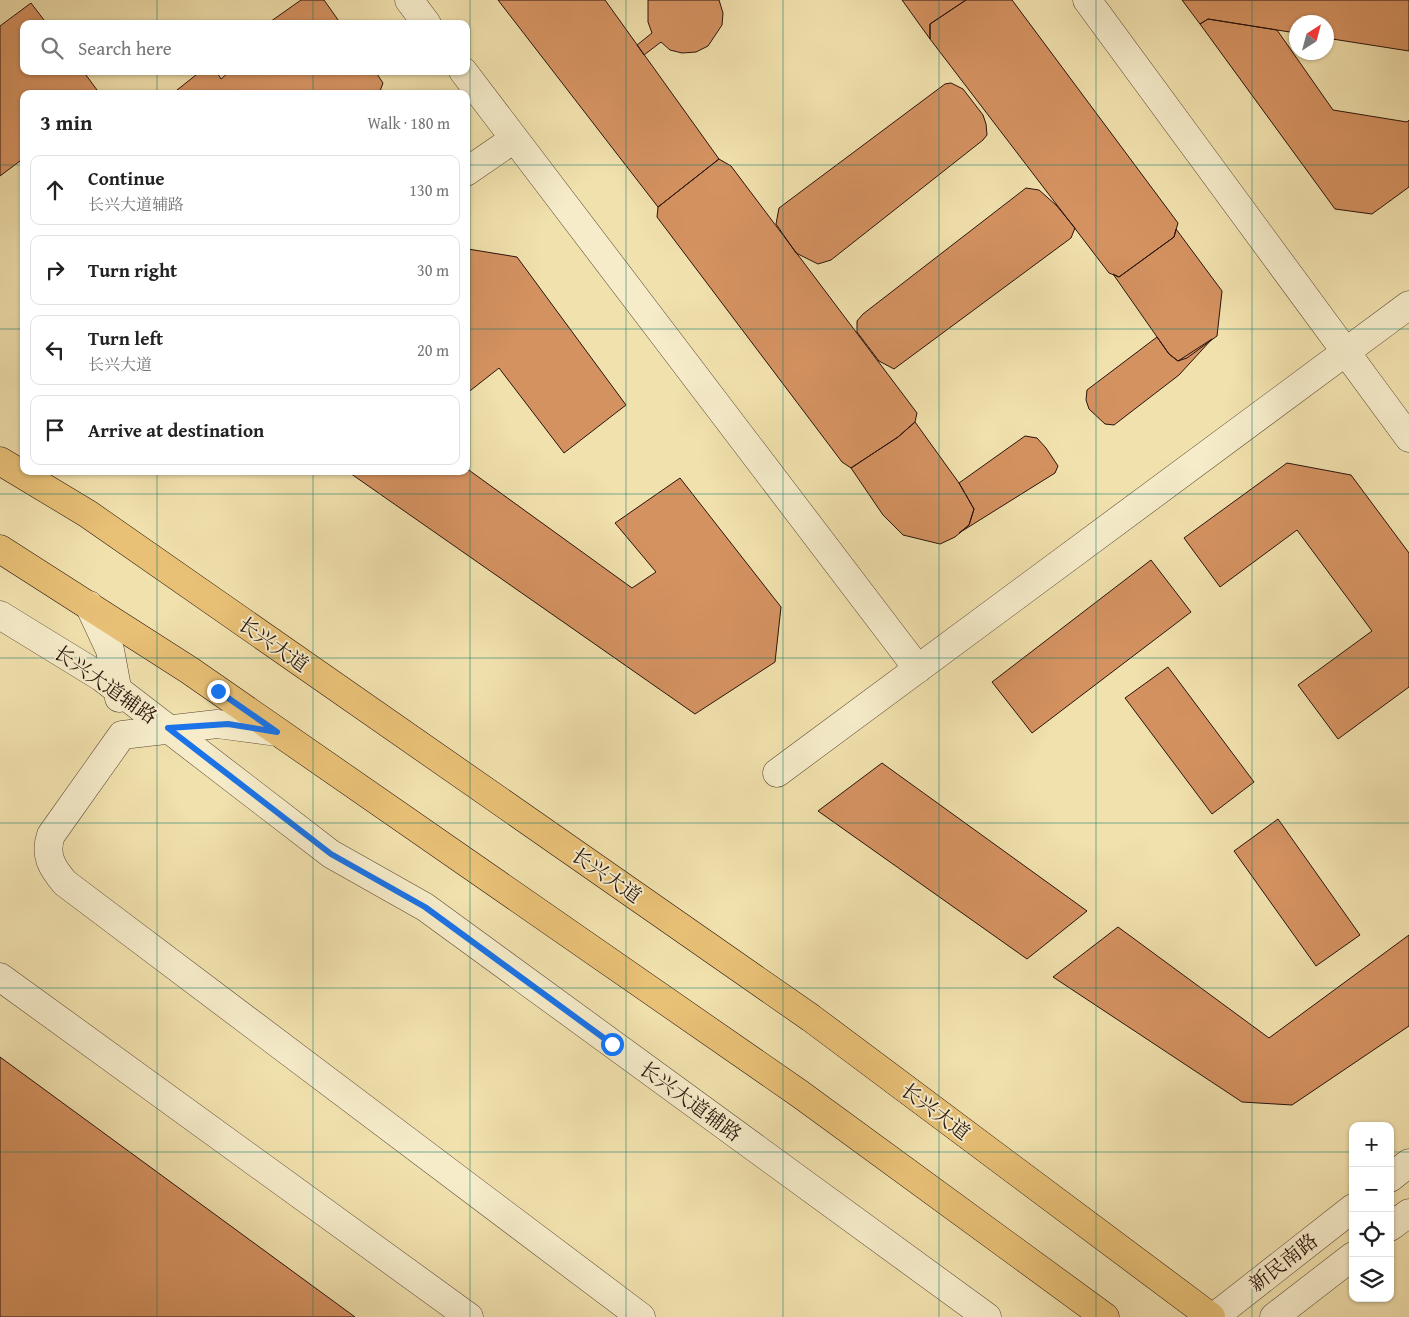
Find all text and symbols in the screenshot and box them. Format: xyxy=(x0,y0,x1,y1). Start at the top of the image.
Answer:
north arrow xyxy=(1289,15,1334,60)
search box xyxy=(20,20,470,75)
icon: search xyxy=(38,34,66,62)
text: Search here xyxy=(78,34,172,62)
text: 3 min xyxy=(40,107,92,138)
text: Walk · 180 m xyxy=(367,111,450,135)
text: Continue xyxy=(88,164,165,192)
icon: ahead xyxy=(41,176,69,204)
text: 130 m xyxy=(409,178,449,202)
text: 长兴大道辅路 xyxy=(88,192,184,216)
icon: right xyxy=(41,256,69,284)
text: Turn right xyxy=(88,256,177,284)
text: 30 m xyxy=(417,258,449,282)
text: Turn left xyxy=(88,324,163,352)
icon: left xyxy=(41,336,69,364)
text: 20 m xyxy=(417,338,449,362)
text: 长兴大道 xyxy=(88,352,152,376)
icon: arrive xyxy=(41,416,69,444)
text: Arrive at destination xyxy=(88,416,264,444)
street label: 长兴大道 xyxy=(233,609,315,679)
street label: 长兴大道辅路 xyxy=(49,638,163,730)
route end xyxy=(207,680,230,703)
street label: 长兴大道 xyxy=(566,840,648,910)
route start xyxy=(601,1033,624,1056)
street label: 长兴大道辅路 xyxy=(634,1054,748,1148)
street label: 长兴大道 xyxy=(895,1075,977,1147)
map controls xyxy=(1349,1122,1394,1302)
button: + xyxy=(1349,1122,1394,1167)
button: − xyxy=(1349,1167,1394,1212)
button: locate xyxy=(1349,1212,1394,1257)
street label: 新民南路 xyxy=(1243,1226,1323,1298)
button: layers xyxy=(1349,1257,1394,1302)

